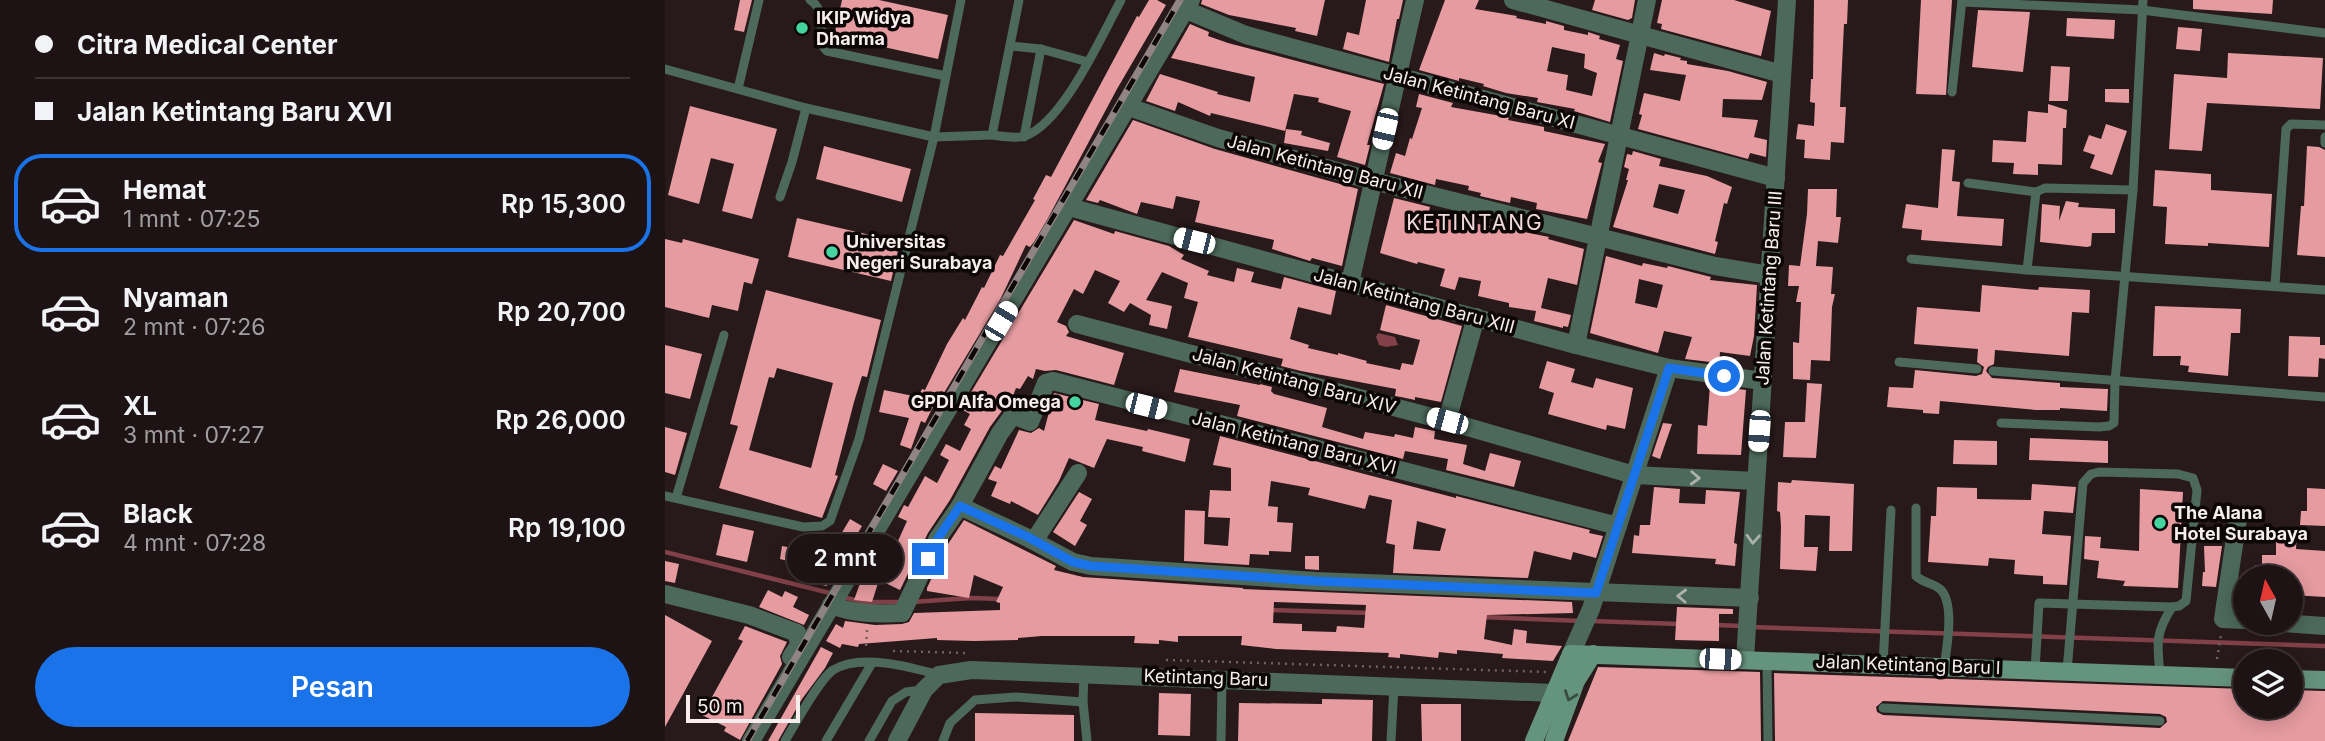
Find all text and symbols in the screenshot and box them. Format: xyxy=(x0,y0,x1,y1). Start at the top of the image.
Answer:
place label: IKIP Widya Dharma xyxy=(816,7,911,49)
marker: IKIP Widya Dharma xyxy=(794,20,810,36)
text: Citra Medical Center xyxy=(77,29,338,60)
street label: Jalan Ketintang Baru XI xyxy=(1381,62,1577,133)
text: Jalan Ketintang Baru XVI xyxy=(77,96,392,127)
car xyxy=(1371,106,1400,152)
street label: Jalan Ketintang Baru XII xyxy=(1225,130,1426,203)
icon: car xyxy=(39,172,102,235)
text: Hemat xyxy=(123,174,206,205)
text: Rp 15,300 xyxy=(501,188,626,219)
street label: Jalan Ketintang Baru III xyxy=(1751,190,1786,386)
text: 1 mnt · 07:25 xyxy=(123,205,261,233)
district label: KETINTANG xyxy=(1406,210,1544,235)
car xyxy=(1172,226,1217,256)
place label: Universitas Negeri Surabaya xyxy=(846,231,992,273)
marker: Universitas Negeri Surabaya xyxy=(824,244,840,260)
street label: Jalan Ketintang Baru XIII xyxy=(1311,264,1517,337)
icon: car xyxy=(39,280,102,343)
text: Nyaman xyxy=(123,282,229,313)
text: Rp 20,700 xyxy=(497,296,626,327)
car xyxy=(982,298,1021,344)
text: 2 mnt · 07:26 xyxy=(123,313,266,341)
street label: Jalan Ketintang Baru XIV xyxy=(1190,343,1398,418)
route start xyxy=(1708,360,1740,392)
icon: car xyxy=(39,388,102,451)
text: XL xyxy=(123,390,157,421)
place label: GPDI Alfa Omega xyxy=(911,391,1061,412)
car xyxy=(1124,391,1169,421)
marker: GPDI Alfa Omega xyxy=(1067,394,1083,410)
text: Rp 26,000 xyxy=(495,404,626,435)
car xyxy=(1424,405,1471,437)
street label: Jalan Ketintang Baru XVI xyxy=(1190,407,1399,478)
car xyxy=(1748,409,1771,453)
text: 3 mnt · 07:27 xyxy=(123,421,264,449)
one-way arrow xyxy=(1690,470,1701,485)
icon: car xyxy=(39,496,102,559)
text: Black xyxy=(123,498,193,529)
place label: The Alana Hotel Surabaya xyxy=(2174,502,2308,544)
text: Rp 19,100 xyxy=(508,512,626,543)
marker: The Alana Hotel Surabaya xyxy=(2152,515,2168,531)
text: 4 mnt · 07:28 xyxy=(123,529,266,557)
callout: 2 mnt xyxy=(788,534,903,584)
one-way arrow xyxy=(1746,534,1761,545)
route end xyxy=(912,543,944,575)
text: 2 mnt xyxy=(813,544,877,572)
north arrow xyxy=(2233,565,2303,635)
map controls xyxy=(2233,565,2303,719)
one-way arrow xyxy=(1676,588,1687,603)
button: Pesan xyxy=(35,647,630,727)
car xyxy=(1699,648,1742,670)
button: layers xyxy=(2233,649,2303,719)
street label: Jalan Ketintang Baru I xyxy=(1815,651,2001,678)
street label: Ketintang Baru xyxy=(1143,665,1269,690)
one-way arrow xyxy=(1565,690,1579,702)
scale bar xyxy=(686,692,800,724)
text: 50 m xyxy=(697,695,743,718)

